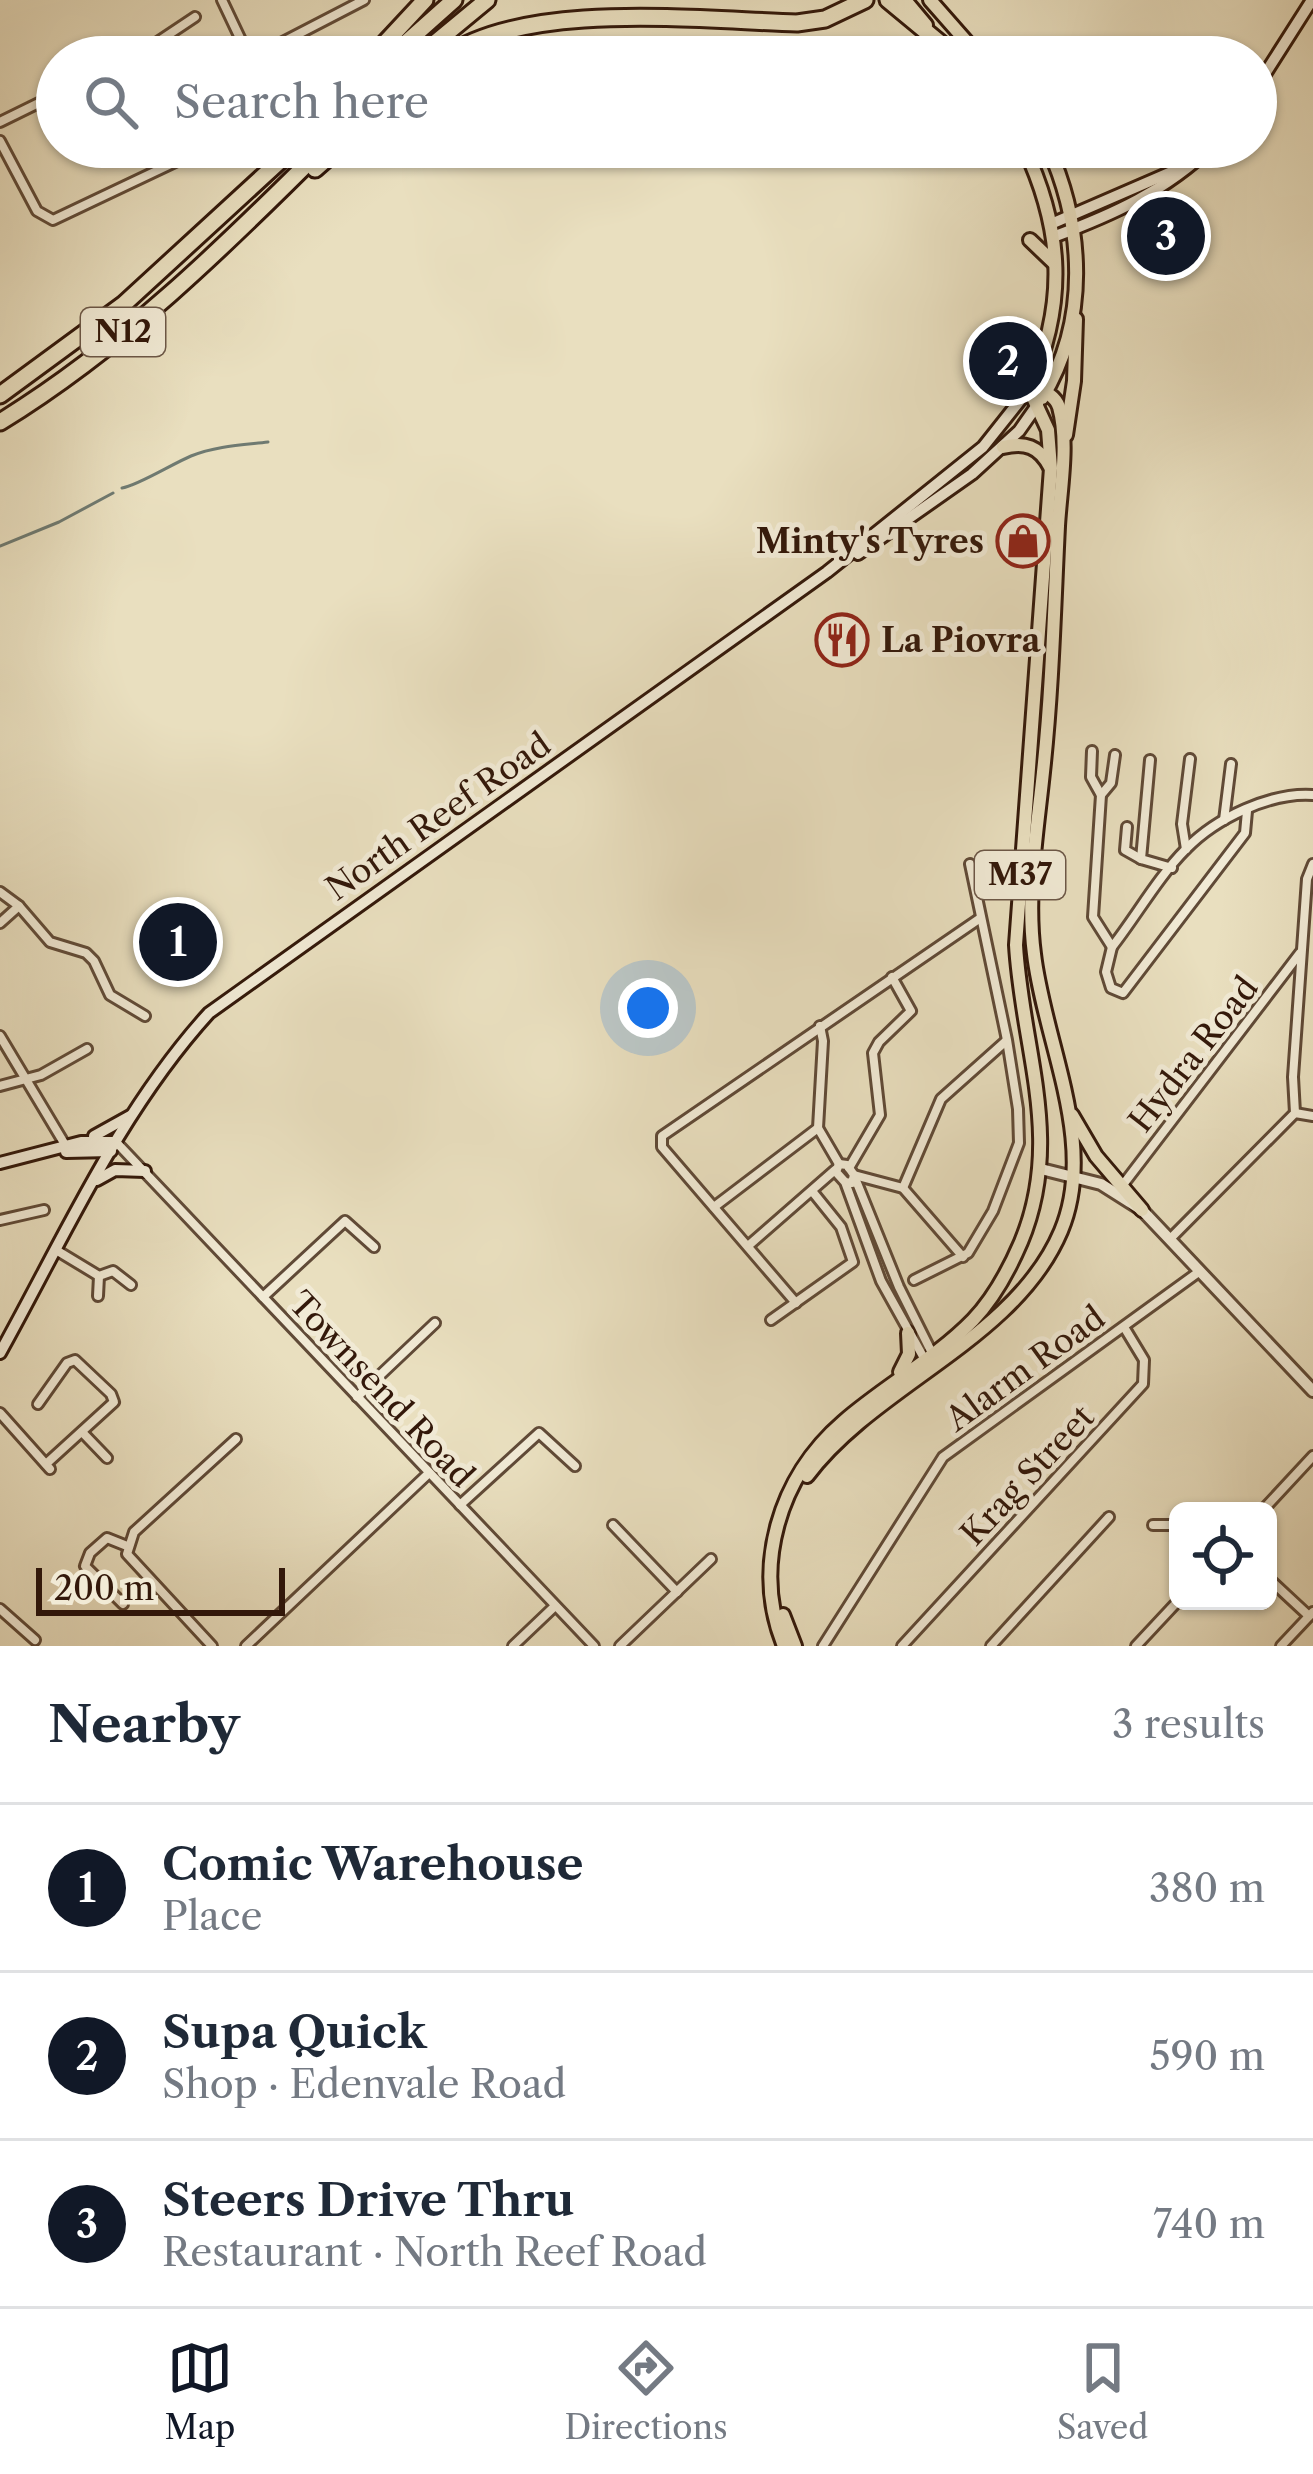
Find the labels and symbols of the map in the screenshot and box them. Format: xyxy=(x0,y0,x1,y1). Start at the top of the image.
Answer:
pin: 3 xyxy=(1127,191,1205,281)
road number: N12 xyxy=(81,308,165,356)
pin: 2 xyxy=(969,316,1047,406)
shop icon: Minty's Tyres xyxy=(995,513,1051,569)
place label: Minty's Tyres xyxy=(756,521,984,562)
restaurant icon: La Piovra xyxy=(814,612,870,668)
place label: La Piovra xyxy=(881,620,1041,661)
street label: North Reef Road xyxy=(318,724,558,909)
road number: M37 xyxy=(975,851,1065,899)
pin: 1 xyxy=(139,897,217,987)
street label: Hydra Road xyxy=(1120,968,1267,1140)
your location xyxy=(618,978,678,1038)
street label: Townsend Road xyxy=(280,1283,483,1496)
street label: Alarm Road xyxy=(937,1297,1113,1440)
street label: Krag Street xyxy=(952,1397,1103,1554)
scale bar xyxy=(36,1562,285,1615)

